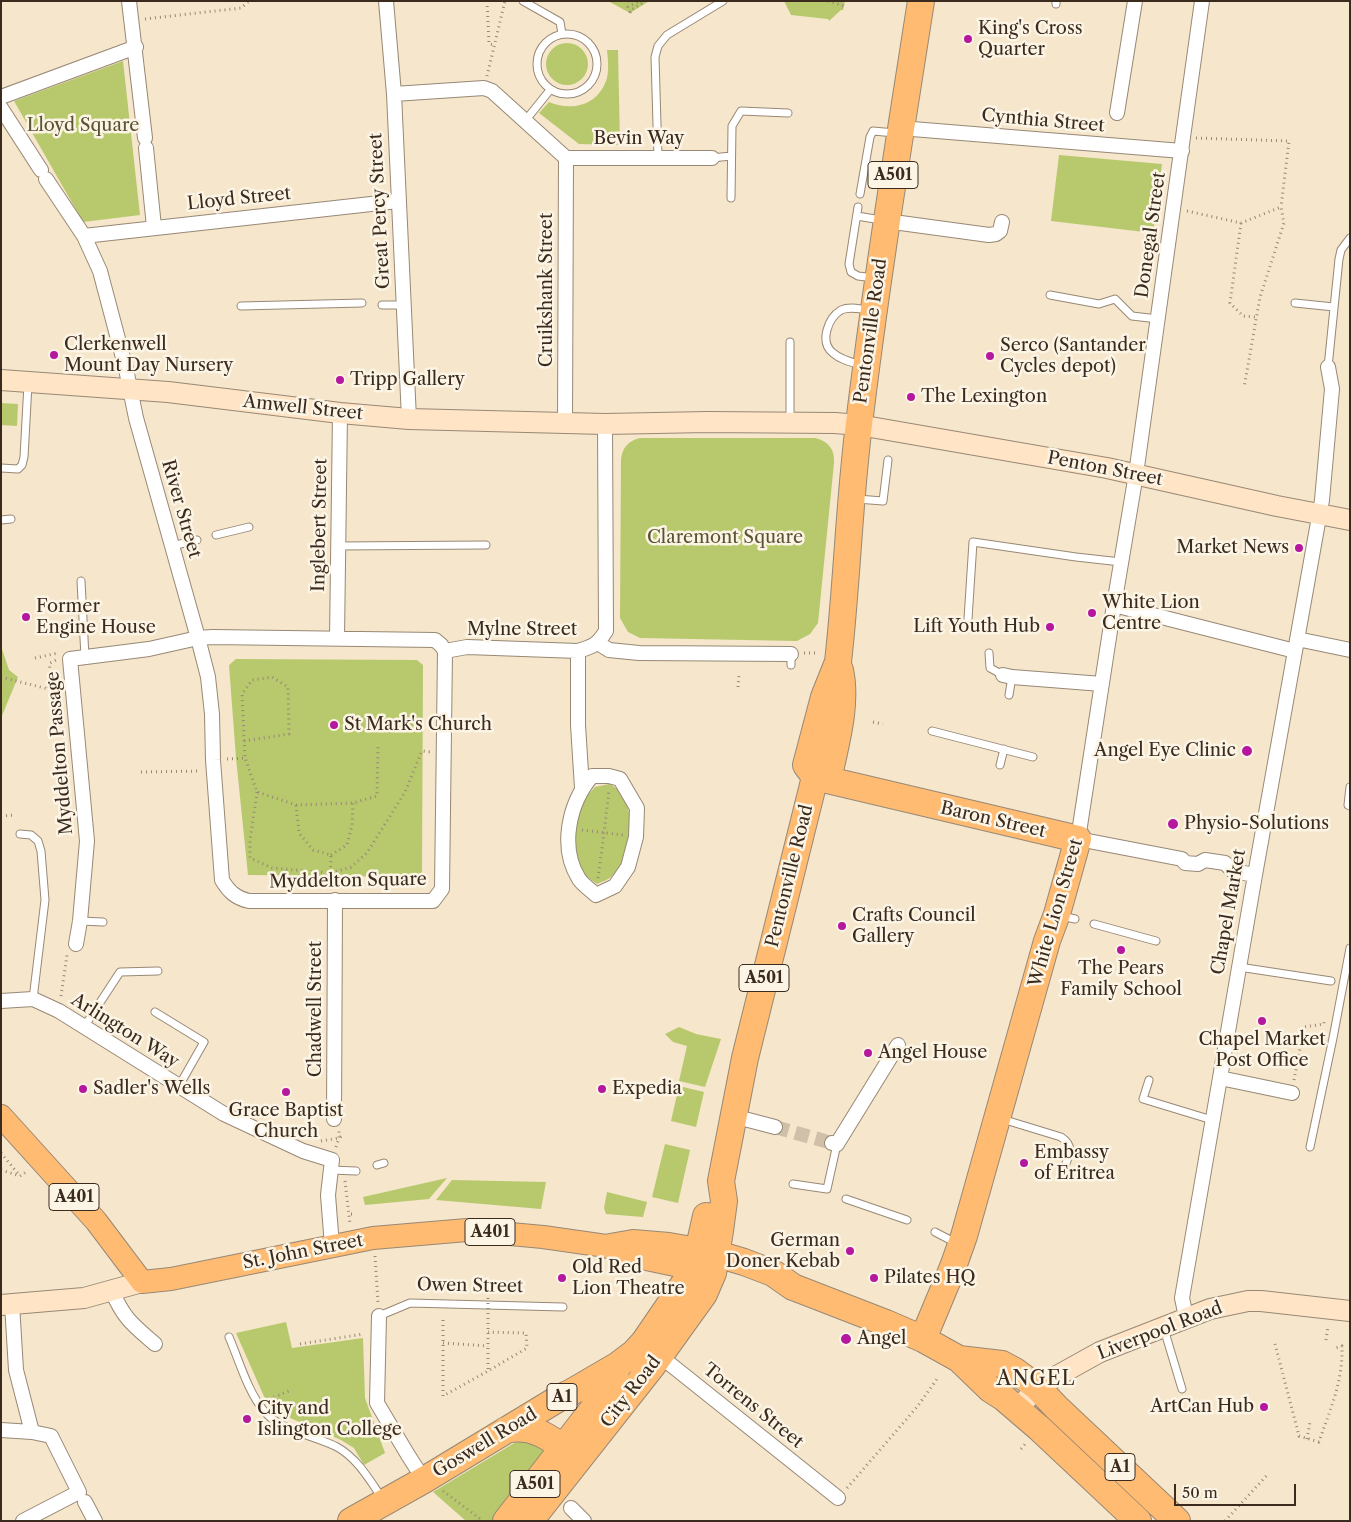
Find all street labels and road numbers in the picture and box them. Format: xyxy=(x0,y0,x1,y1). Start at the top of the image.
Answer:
street label: Cynthia Street xyxy=(980,105,1106,137)
street label: Bevin Way xyxy=(594,128,684,150)
street label: Great Percy Street xyxy=(365,132,395,290)
road number: A501 xyxy=(868,162,918,188)
street label: Donegal Street xyxy=(1131,171,1171,299)
street label: Lloyd Street xyxy=(186,183,292,215)
street label: Cruikshank Street xyxy=(536,213,558,367)
street label: Pentonville Road xyxy=(850,257,892,405)
street label: Amwell Street xyxy=(242,391,364,425)
street label: Penton Street xyxy=(1045,447,1165,491)
street label: River Street xyxy=(157,457,205,561)
street label: Inglebert Street xyxy=(308,458,332,592)
street label: Mylne Street xyxy=(467,619,577,641)
street label: Myddelton Passage xyxy=(42,670,78,836)
street label: Baron Street xyxy=(938,797,1048,843)
street label: Pentonville Road xyxy=(762,802,818,950)
street label: White Lion Street xyxy=(1024,836,1088,990)
street label: Chapel Market xyxy=(1207,847,1251,977)
street label: Myddelton Square xyxy=(269,869,427,893)
street label: Chadwell Street xyxy=(305,941,327,1077)
road number: A501 xyxy=(739,964,789,991)
street label: Arlington Way xyxy=(67,989,183,1073)
road number: A401 xyxy=(49,1184,99,1210)
road number: A401 xyxy=(465,1218,515,1246)
street label: St. John Street xyxy=(241,1230,365,1274)
street label: Owen Street xyxy=(417,1274,523,1298)
street label: Liverpool Road xyxy=(1095,1297,1225,1365)
street label: City Road xyxy=(596,1352,666,1432)
street label: Torrens Street xyxy=(699,1359,807,1453)
road number: A1 xyxy=(547,1384,577,1410)
street label: Goswell Road xyxy=(429,1403,541,1483)
road number: A1 xyxy=(1105,1454,1135,1480)
road number: A501 xyxy=(510,1470,560,1498)

